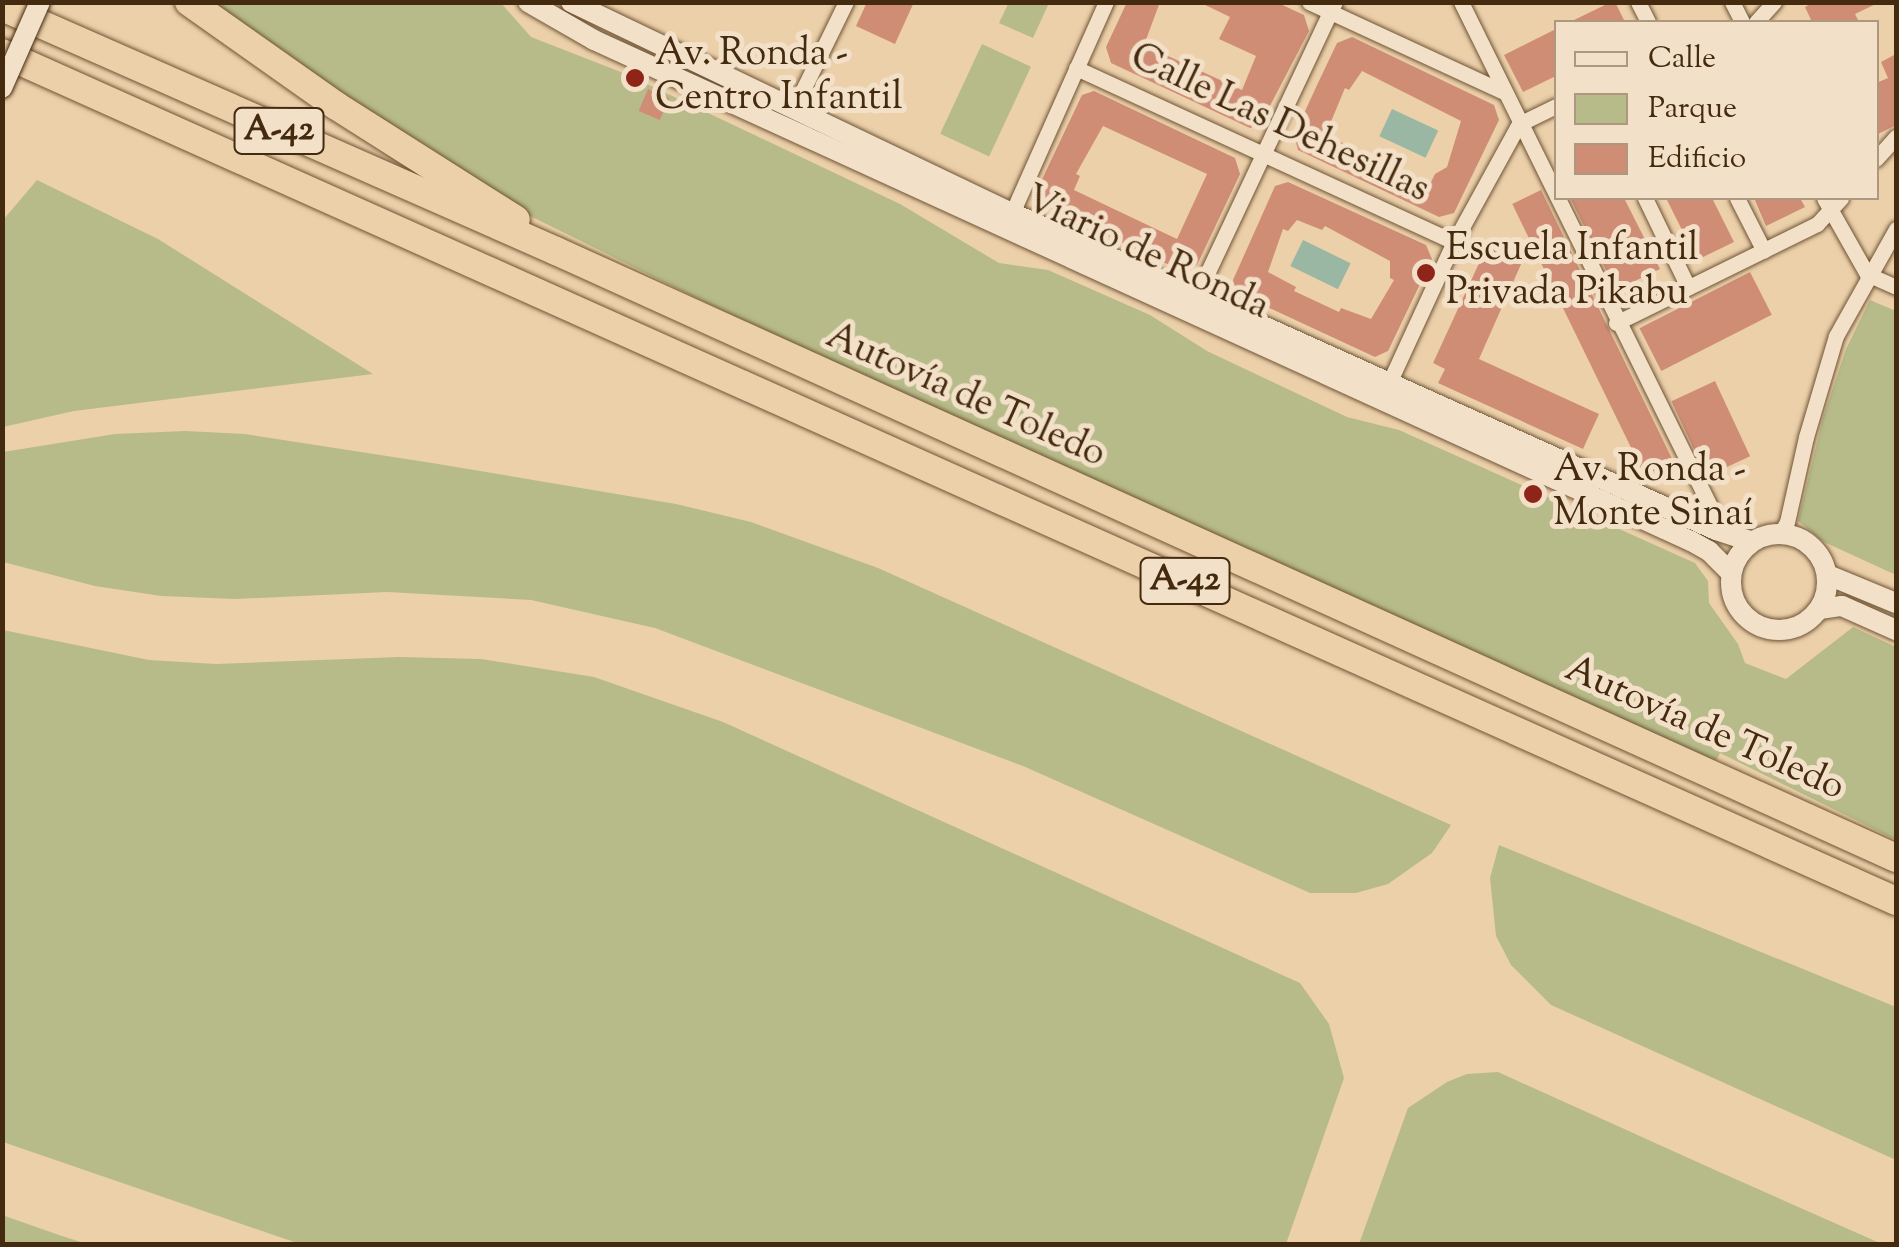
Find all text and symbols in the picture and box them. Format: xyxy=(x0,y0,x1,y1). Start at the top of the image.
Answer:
legend xyxy=(1554,20,1879,200)
place label: Av. Ronda - Centro Infantil xyxy=(655,33,902,122)
street label: Calle Las Dehesillas xyxy=(1122,36,1436,214)
text: Calle xyxy=(1648,38,1716,81)
marker: Av. Ronda - Centro Infantil xyxy=(624,67,646,89)
text: Parque xyxy=(1648,88,1737,131)
road number: A-42 xyxy=(232,101,326,161)
text: Edificio xyxy=(1648,138,1746,181)
street label: Viario de Ronda xyxy=(1016,178,1276,332)
place label: Escuela Infantil Privada Pikabu xyxy=(1446,228,1699,318)
marker: Escuela Infantil Privada Pikabu xyxy=(1415,262,1437,284)
street label: Autovía de Toledo xyxy=(818,315,1112,479)
place label: Av. Ronda - Monte Sinaí xyxy=(1553,449,1753,538)
marker: Av. Ronda - Monte Sinaí xyxy=(1522,483,1544,505)
road number: A-42 xyxy=(1138,551,1232,611)
street label: Autovía de Toledo xyxy=(1557,648,1851,812)

